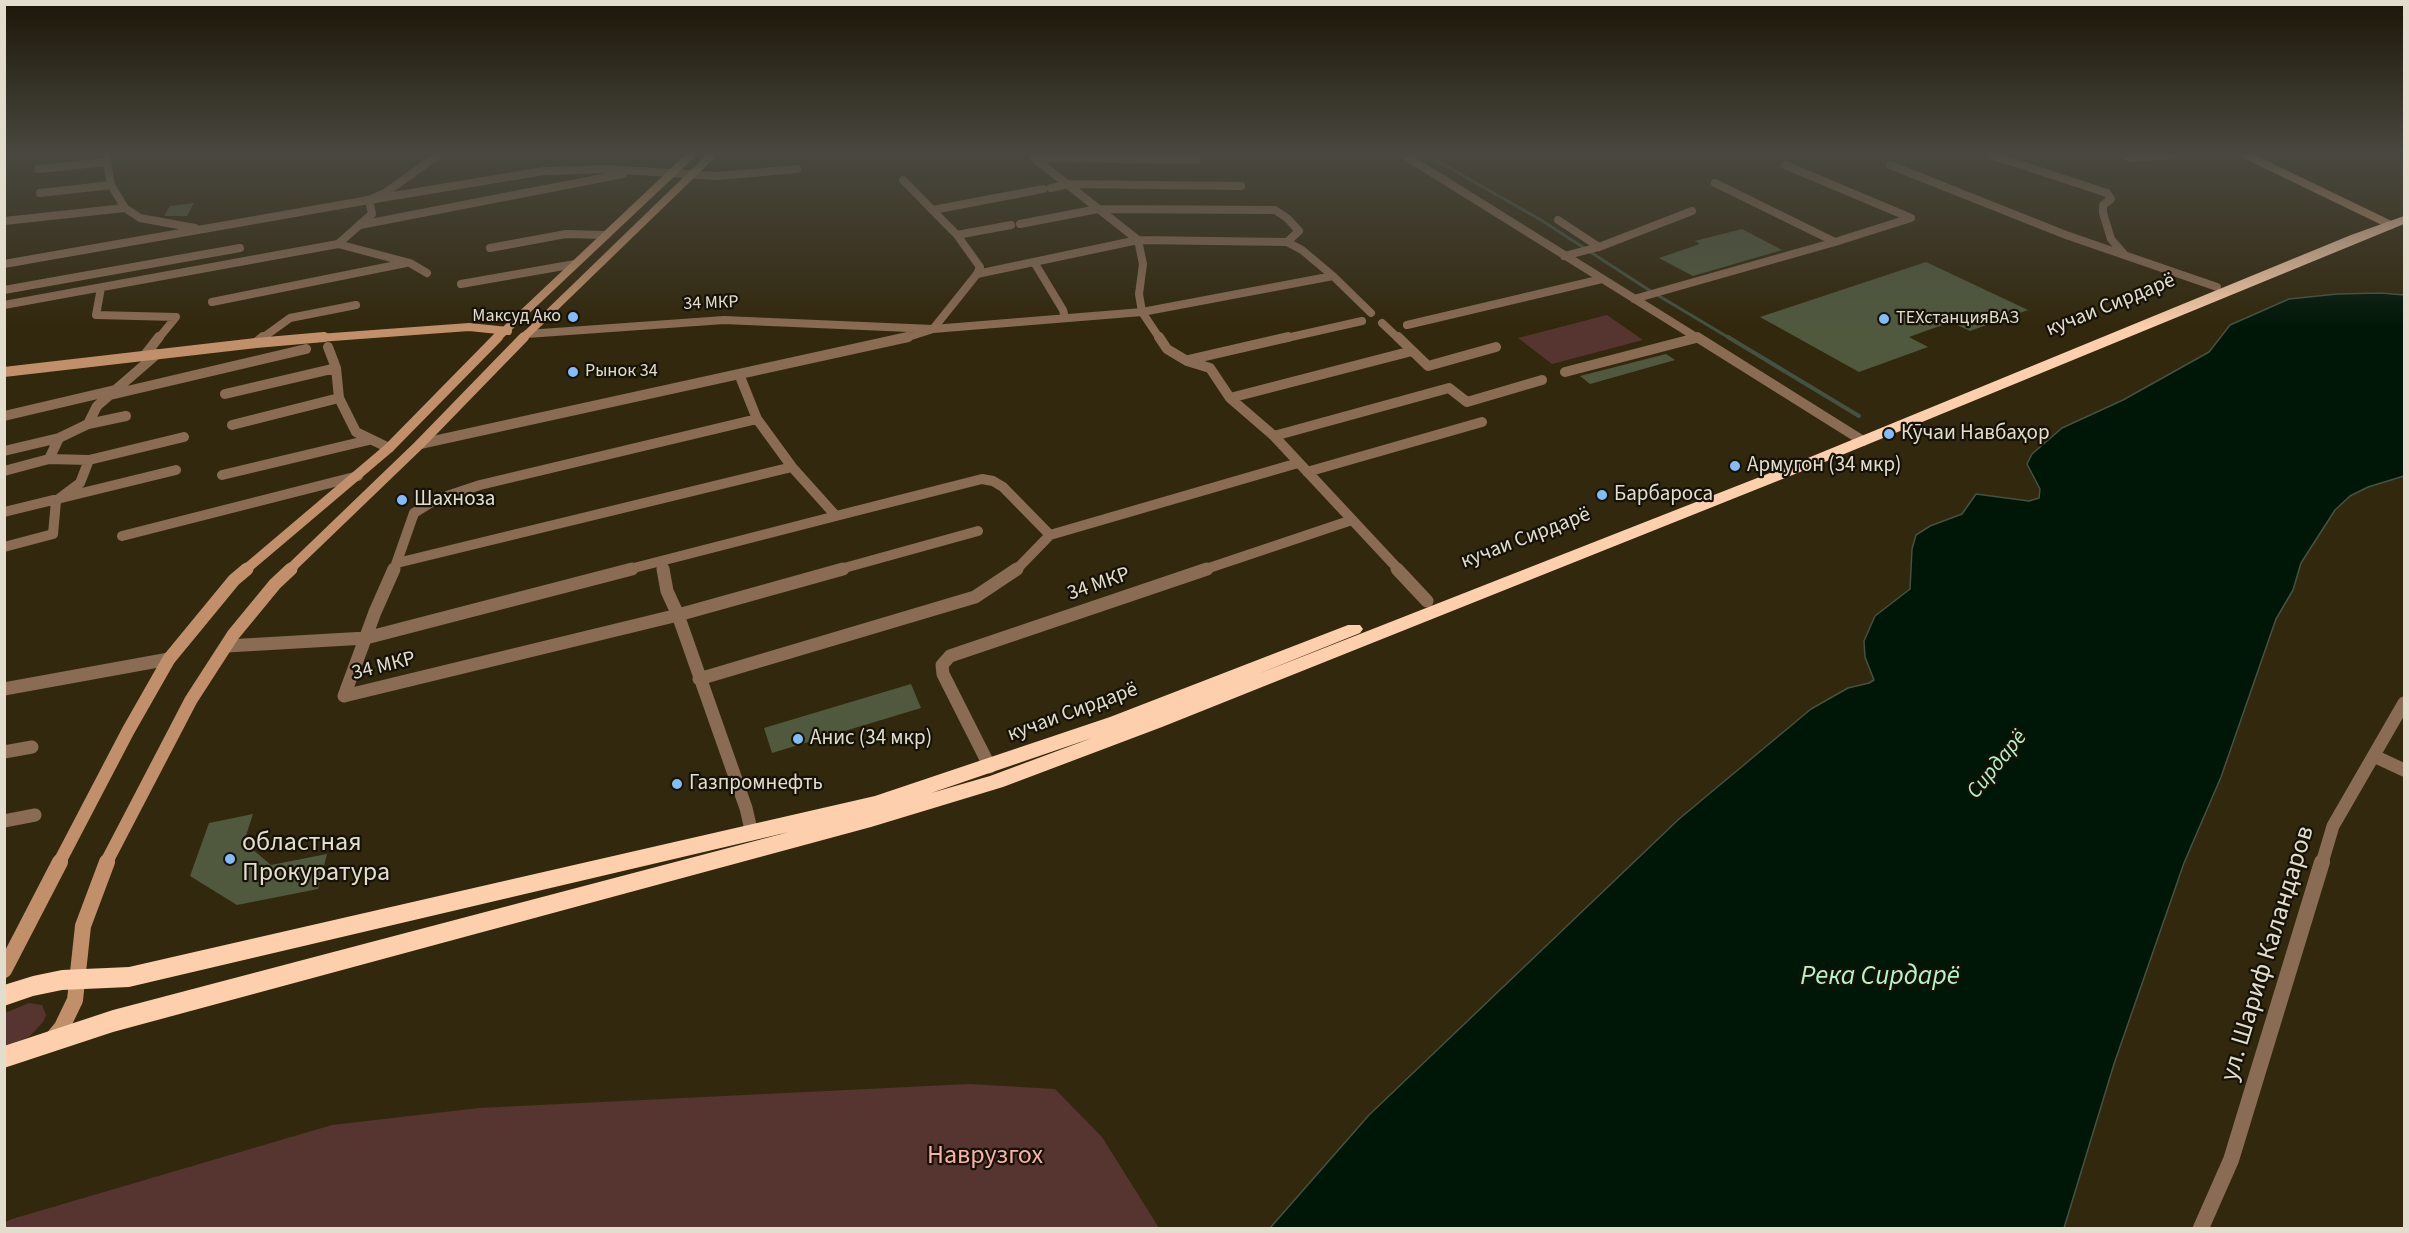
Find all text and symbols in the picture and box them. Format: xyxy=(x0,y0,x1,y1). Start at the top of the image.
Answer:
street label: кучаи Сирдарё xyxy=(2043,269,2179,343)
street label: 34 МКР xyxy=(683,292,739,316)
place label: Максуд Ако xyxy=(472,306,561,328)
place label: ТЕХстанцияВАЗ xyxy=(1896,308,2019,330)
marker: Максуд Ако xyxy=(566,310,580,324)
marker: ТЕХстанцияВАЗ xyxy=(1877,312,1891,326)
place label: Рынок 34 xyxy=(585,361,658,383)
marker: Рынок 34 xyxy=(566,365,580,379)
place label: Кӯчаи Навбаҳор xyxy=(1901,421,2050,447)
marker: Кӯчаи Навбаҳор xyxy=(1882,427,1896,441)
place label: Армугон (34 мкр) xyxy=(1747,453,1901,479)
marker: Армугон (34 мкр) xyxy=(1728,459,1742,473)
place label: Барбароса xyxy=(1614,482,1713,508)
place label: Шахноза xyxy=(414,487,495,513)
marker: Барбароса xyxy=(1595,488,1609,502)
marker: Шахноза xyxy=(395,493,409,507)
street label: кучаи Сирдарё xyxy=(1458,503,1594,575)
street label: 34 МКР xyxy=(1064,563,1134,607)
street label: 34 МКР xyxy=(350,647,418,687)
street label: кучаи Сирдарё xyxy=(1004,678,1142,748)
water label: Сирдарё xyxy=(1962,725,2034,805)
place label: Анис (34 мкр) xyxy=(810,726,932,752)
marker: Анис (34 мкр) xyxy=(791,732,805,746)
place label: Газпромнефть xyxy=(689,771,823,797)
marker: Газпромнефть xyxy=(670,777,684,791)
street label: ул. Шариф Каландаров xyxy=(2215,823,2323,1085)
place label: областная Прокуратура xyxy=(242,828,390,890)
marker: областная Прокуратура xyxy=(223,852,237,866)
water label: Река Сирдарё xyxy=(1800,962,1960,994)
park label: Наврузгох xyxy=(927,1141,1043,1173)

